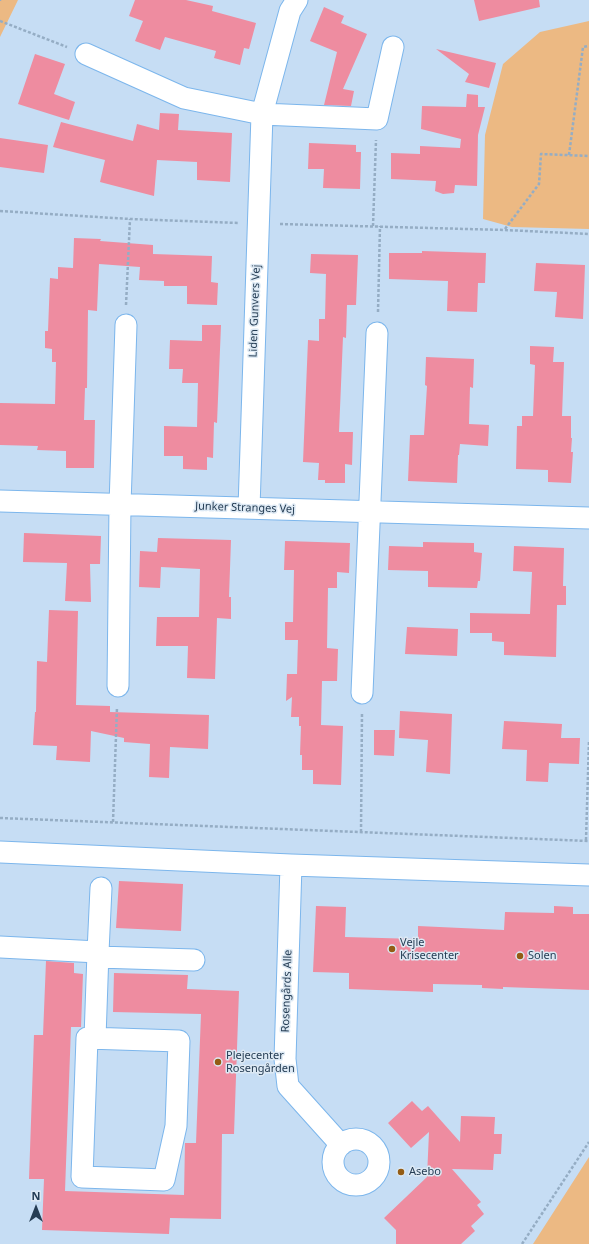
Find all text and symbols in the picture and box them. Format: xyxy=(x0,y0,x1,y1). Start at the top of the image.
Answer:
street label: Liden Gunvers Vej xyxy=(247,264,263,358)
street label: Junker Stranges Vej xyxy=(195,500,295,516)
place label: Vejle Krisecenter xyxy=(400,936,459,962)
marker: Vejle Krisecenter xyxy=(387,944,397,954)
street label: Rosengårds Alle xyxy=(279,949,295,1033)
place label: Solen xyxy=(528,949,557,963)
marker: Solen xyxy=(515,951,525,961)
place label: Plejecenter Rosengården xyxy=(226,1049,295,1075)
marker: Plejecenter Rosengården xyxy=(213,1057,223,1067)
place label: Asebo xyxy=(409,1165,441,1179)
marker: Asebo xyxy=(396,1167,406,1177)
north arrow xyxy=(16,1188,56,1228)
text: N xyxy=(32,1188,40,1203)

